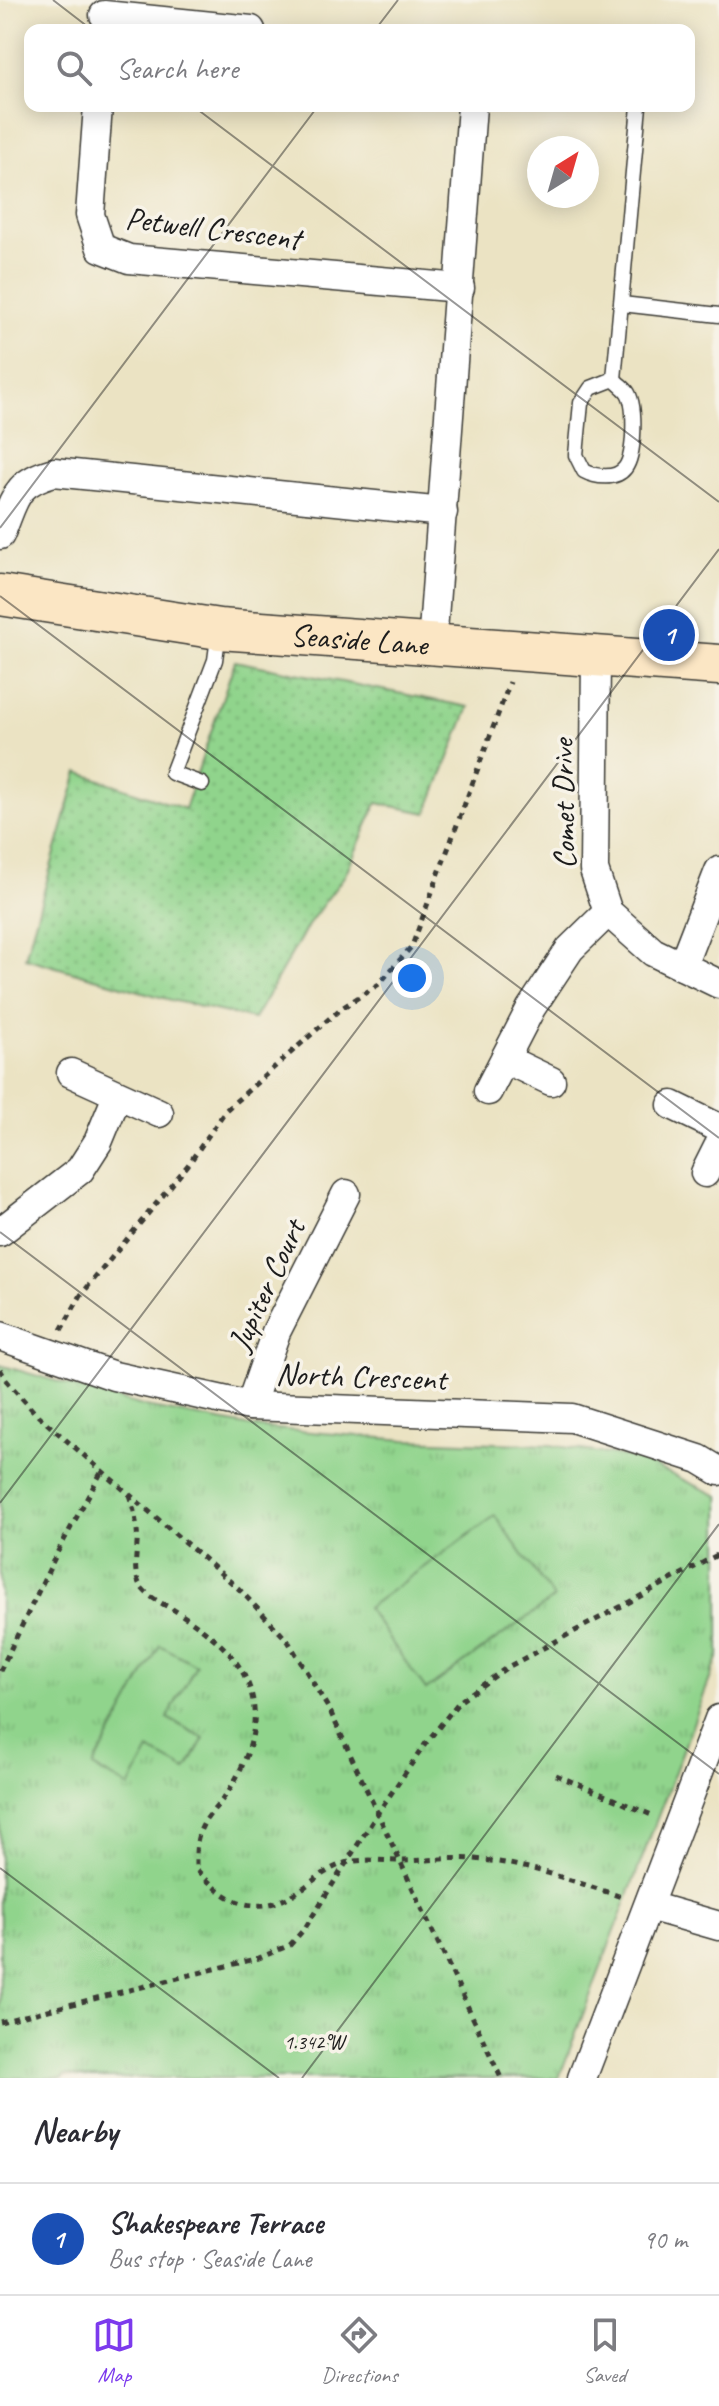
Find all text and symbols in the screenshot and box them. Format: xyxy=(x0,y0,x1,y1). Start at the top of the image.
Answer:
search box xyxy=(24,24,695,112)
icon: search xyxy=(52,46,96,90)
text: Search here xyxy=(116,49,238,87)
north arrow xyxy=(527,136,599,208)
street label: Petwell Crescent xyxy=(123,197,307,260)
pin: 1 xyxy=(643,605,695,665)
street label: Seaside Lane xyxy=(289,614,431,665)
street label: Comet Drive xyxy=(542,736,585,869)
your location xyxy=(392,958,432,998)
street label: Jupiter Court xyxy=(218,1210,316,1359)
street label: North Crescent xyxy=(275,1353,450,1400)
text: 1.342°W xyxy=(284,2030,348,2055)
text: Nearby xyxy=(32,2109,118,2152)
text: Shakespeare Terrace xyxy=(108,2204,323,2242)
text: 1 xyxy=(52,2223,64,2256)
text: 90 m xyxy=(643,2223,687,2256)
text: Bus stop · Seaside Lane xyxy=(108,2242,312,2275)
tab: Map xyxy=(92,2313,136,2389)
tab: Directions xyxy=(321,2313,398,2389)
tab: Saved xyxy=(583,2313,627,2389)

